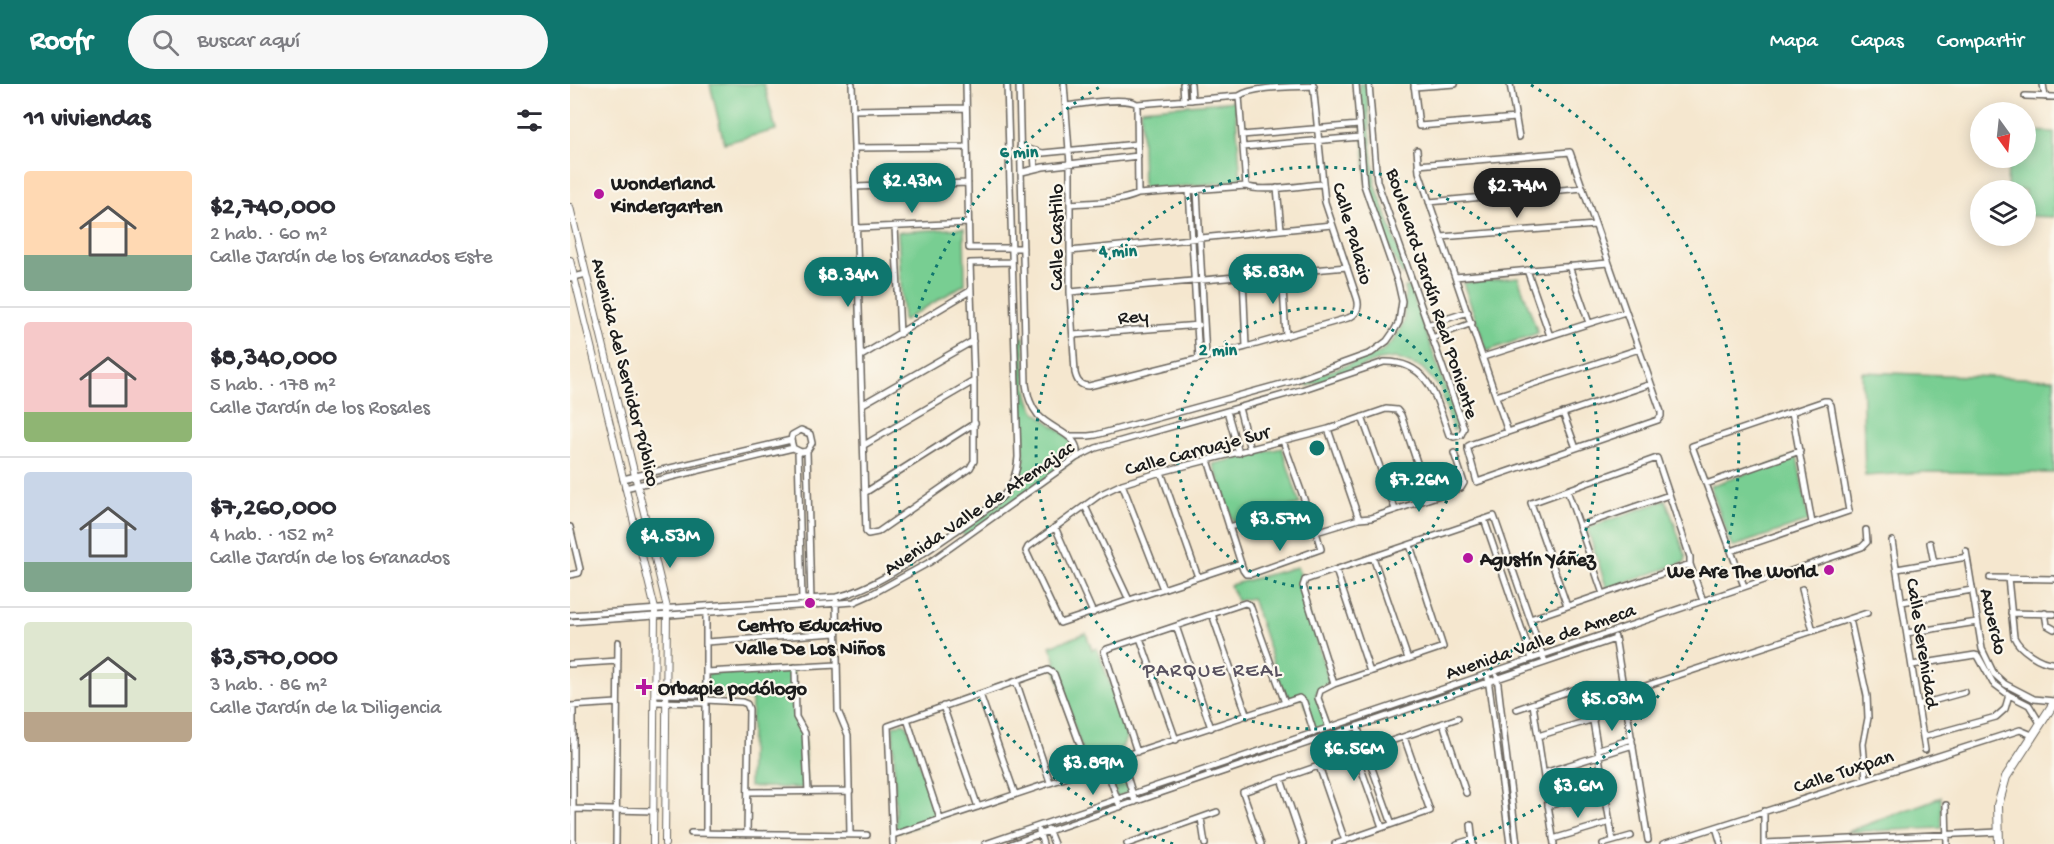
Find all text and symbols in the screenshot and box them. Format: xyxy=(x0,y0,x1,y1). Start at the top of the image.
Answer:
search box xyxy=(128,15,548,69)
text: Roofr xyxy=(30,26,92,59)
icon: search xyxy=(149,26,182,59)
text: Buscar aquí xyxy=(197,29,300,55)
text: Mapa xyxy=(1770,30,1818,55)
text: Capas xyxy=(1851,30,1904,55)
text: Compartir xyxy=(1937,30,2024,55)
north arrow xyxy=(1970,102,2036,168)
map controls xyxy=(1970,102,2036,246)
icon: filters xyxy=(513,104,546,137)
text: 11 viviendas xyxy=(24,105,150,136)
text: 6 min xyxy=(1000,143,1039,164)
pin: $2.43M xyxy=(863,163,961,214)
street label: Boulevard Jardín Real Poniente xyxy=(1379,165,1482,423)
pin: $2.74M xyxy=(1468,168,1566,219)
text: $2.43M xyxy=(883,171,941,194)
place label: Wonderland Kindergarten xyxy=(610,174,723,220)
text: $2.74M xyxy=(1488,176,1546,199)
street label: Calle Palacio xyxy=(1325,180,1376,288)
button: layers xyxy=(1970,180,2036,246)
street label: Calle Castillo xyxy=(1047,184,1070,290)
marker: Wonderland Kindergarten xyxy=(592,187,606,201)
text: $2,740,000 xyxy=(210,193,336,224)
icon: home xyxy=(72,195,144,267)
text: 2 hab. · 60 m² xyxy=(210,224,327,247)
text: 4 min xyxy=(1098,242,1137,263)
text: Calle Jardín de los Granados Este xyxy=(210,247,492,270)
pin: $5.83M xyxy=(1224,254,1322,305)
street label: Avenida del Servidor Público xyxy=(584,256,663,489)
pin: $8.34M xyxy=(799,257,897,308)
text: $5.83M xyxy=(1243,262,1304,285)
text: $8.34M xyxy=(818,265,878,288)
street label: Rey xyxy=(1117,306,1150,331)
text: 2 min xyxy=(1199,341,1238,362)
text: $8,340,000 xyxy=(210,344,337,375)
icon: home xyxy=(72,346,144,418)
text: 5 hab. · 178 m² xyxy=(210,375,336,398)
text: Calle Jardín de los Rosales xyxy=(210,398,430,421)
street label: Calle Carruaje Sur xyxy=(1123,421,1275,483)
street label: Avenida Valle de Atemajac xyxy=(880,437,1080,582)
centre of rings xyxy=(1307,438,1327,458)
pin: $7.26M xyxy=(1370,462,1468,513)
text: $7.26M xyxy=(1389,470,1449,493)
text: $7,260,000 xyxy=(210,494,337,525)
icon: home xyxy=(72,496,144,568)
pin: $3.57M xyxy=(1231,501,1329,552)
text: $3.57M xyxy=(1250,509,1310,532)
pin: $4.53M xyxy=(621,518,719,569)
text: 4 hab. · 152 m² xyxy=(210,525,334,548)
text: $4.53M xyxy=(640,526,700,549)
text: Calle Jardín de los Granados xyxy=(210,548,449,571)
place label: Agustín Yáñez xyxy=(1479,550,1597,573)
marker: Agustín Yáñez xyxy=(1461,551,1475,565)
place label: We Are The World xyxy=(1666,562,1819,585)
marker: We Are The World xyxy=(1822,563,1836,577)
street label: Calle Serenidad xyxy=(1899,577,1943,712)
street label: Acuerdo xyxy=(1973,586,2010,657)
marker: Centro Educativo Valle De Los Niños xyxy=(803,596,817,610)
street label: Avenida Valle de Ameca xyxy=(1443,600,1640,687)
place label: Centro Educativo Valle De Los Niños xyxy=(735,616,886,662)
text: $3,570,000 xyxy=(210,644,338,675)
icon: home xyxy=(72,646,144,718)
district label: PARQUE REAL xyxy=(1142,660,1283,685)
text: 3 hab. · 86 m² xyxy=(210,675,328,698)
marker: Orbapie podólogo xyxy=(635,678,653,696)
place label: Orbapie podólogo xyxy=(658,679,808,702)
pin: $5.03M xyxy=(1563,681,1661,732)
text: $5.03M xyxy=(1581,689,1643,712)
text: Calle Jardín de la Diligencia xyxy=(210,698,441,721)
pin: $6.56M xyxy=(1305,731,1403,782)
text: $6.56M xyxy=(1324,739,1384,762)
pin: $3.89M xyxy=(1044,745,1142,796)
street label: Calle Tuxpan xyxy=(1791,746,1897,800)
text: $3.89M xyxy=(1063,753,1123,776)
pin: $3.6M xyxy=(1536,768,1620,819)
text: $3.6M xyxy=(1553,776,1603,799)

